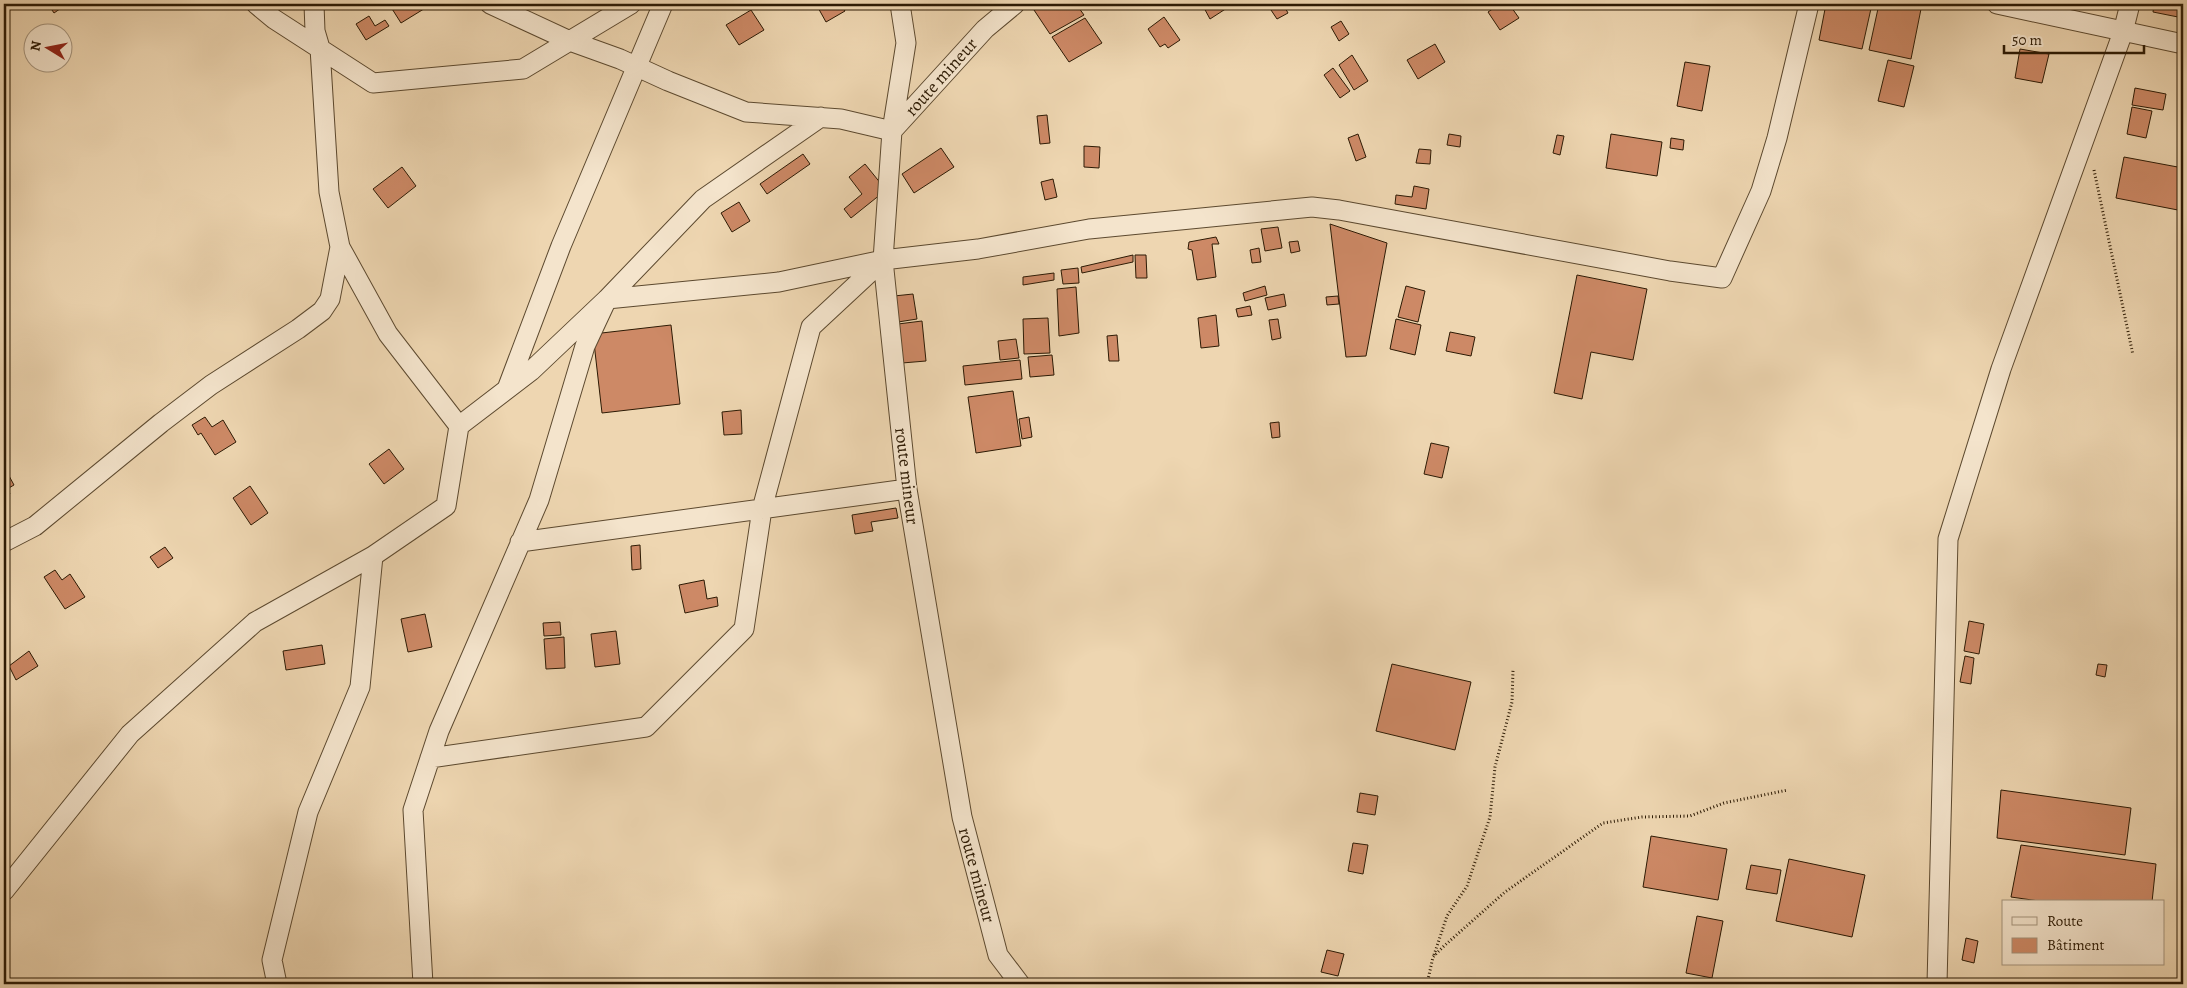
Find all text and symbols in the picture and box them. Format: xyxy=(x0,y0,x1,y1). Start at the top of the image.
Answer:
north arrow xyxy=(22,22,72,72)
scale bar xyxy=(2004,22,2144,54)
text: 50 m xyxy=(2012,30,2042,50)
street label: route mineur xyxy=(899,33,983,121)
text: N xyxy=(25,39,46,53)
street label: route mineur xyxy=(889,426,925,526)
street label: route mineur xyxy=(953,825,1001,925)
legend xyxy=(2002,900,2164,966)
text: Route xyxy=(2047,911,2083,931)
text: Bâtiment xyxy=(2047,935,2105,955)

